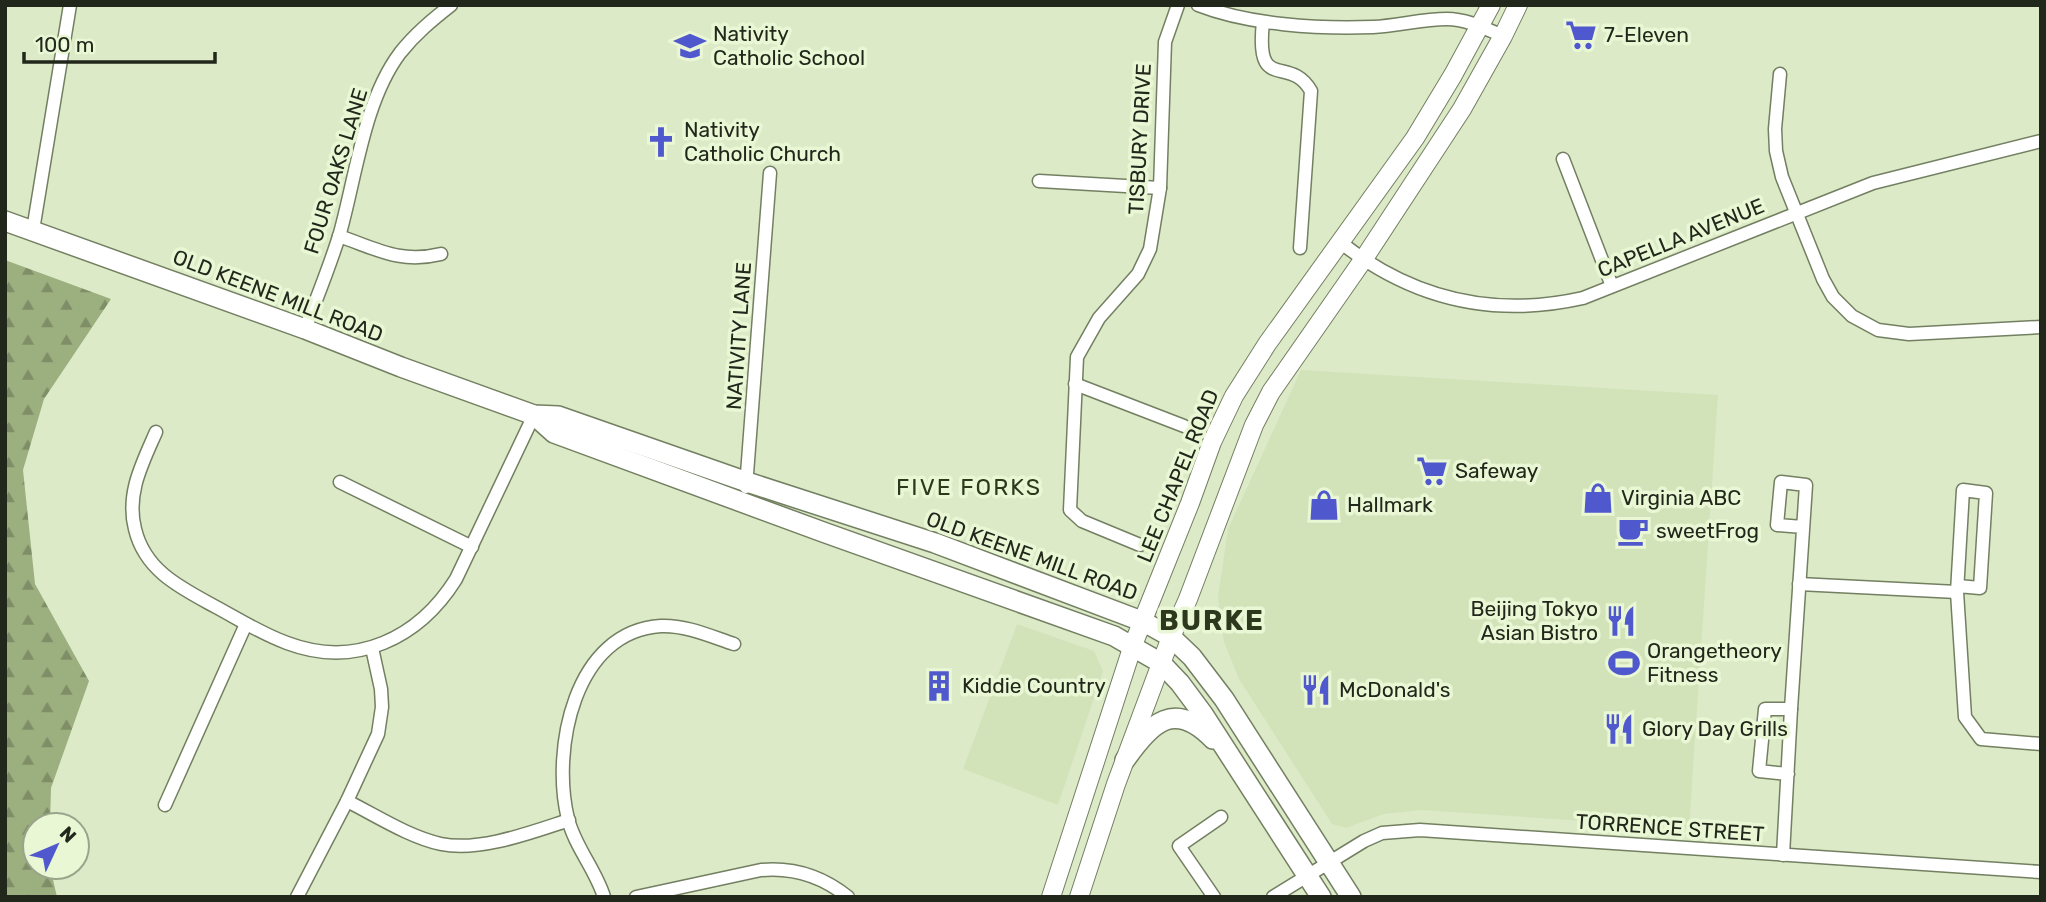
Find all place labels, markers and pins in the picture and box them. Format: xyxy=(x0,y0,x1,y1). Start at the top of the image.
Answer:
supermarket icon: 7-Eleven xyxy=(1564,18,1598,52)
place label: Nativity Catholic School xyxy=(713,21,865,70)
place label: 7-Eleven xyxy=(1604,22,1689,47)
school or university icon: Nativity Catholic School xyxy=(673,29,707,63)
place label: Nativity Catholic Church xyxy=(684,117,841,166)
church icon: Nativity Catholic Church xyxy=(644,125,678,159)
supermarket icon: Safeway xyxy=(1415,454,1449,488)
place label: Safeway xyxy=(1455,458,1539,483)
shop icon: Virginia ABC xyxy=(1581,481,1615,515)
place label: Virginia ABC xyxy=(1621,485,1741,510)
shop icon: Hallmark xyxy=(1307,488,1341,522)
place label: Hallmark xyxy=(1347,492,1433,517)
cafe icon: sweetFrog xyxy=(1616,514,1650,548)
place label: sweetFrog xyxy=(1656,518,1759,543)
place label: Beijing Tokyo Asian Bistro xyxy=(1471,596,1598,645)
restaurant icon: Beijing Tokyo Asian Bistro xyxy=(1604,604,1638,638)
place label: Orangetheory Fitness xyxy=(1647,638,1782,687)
sports icon: Orangetheory Fitness xyxy=(1607,646,1641,680)
building icon: Kiddie Country xyxy=(922,669,956,703)
place label: Kiddie Country xyxy=(962,673,1106,698)
restaurant icon: McDonald's xyxy=(1299,673,1333,707)
place label: McDonald's xyxy=(1339,677,1451,702)
restaurant icon: Glory Day Grills xyxy=(1602,712,1636,746)
place label: Glory Day Grills xyxy=(1642,716,1788,741)

